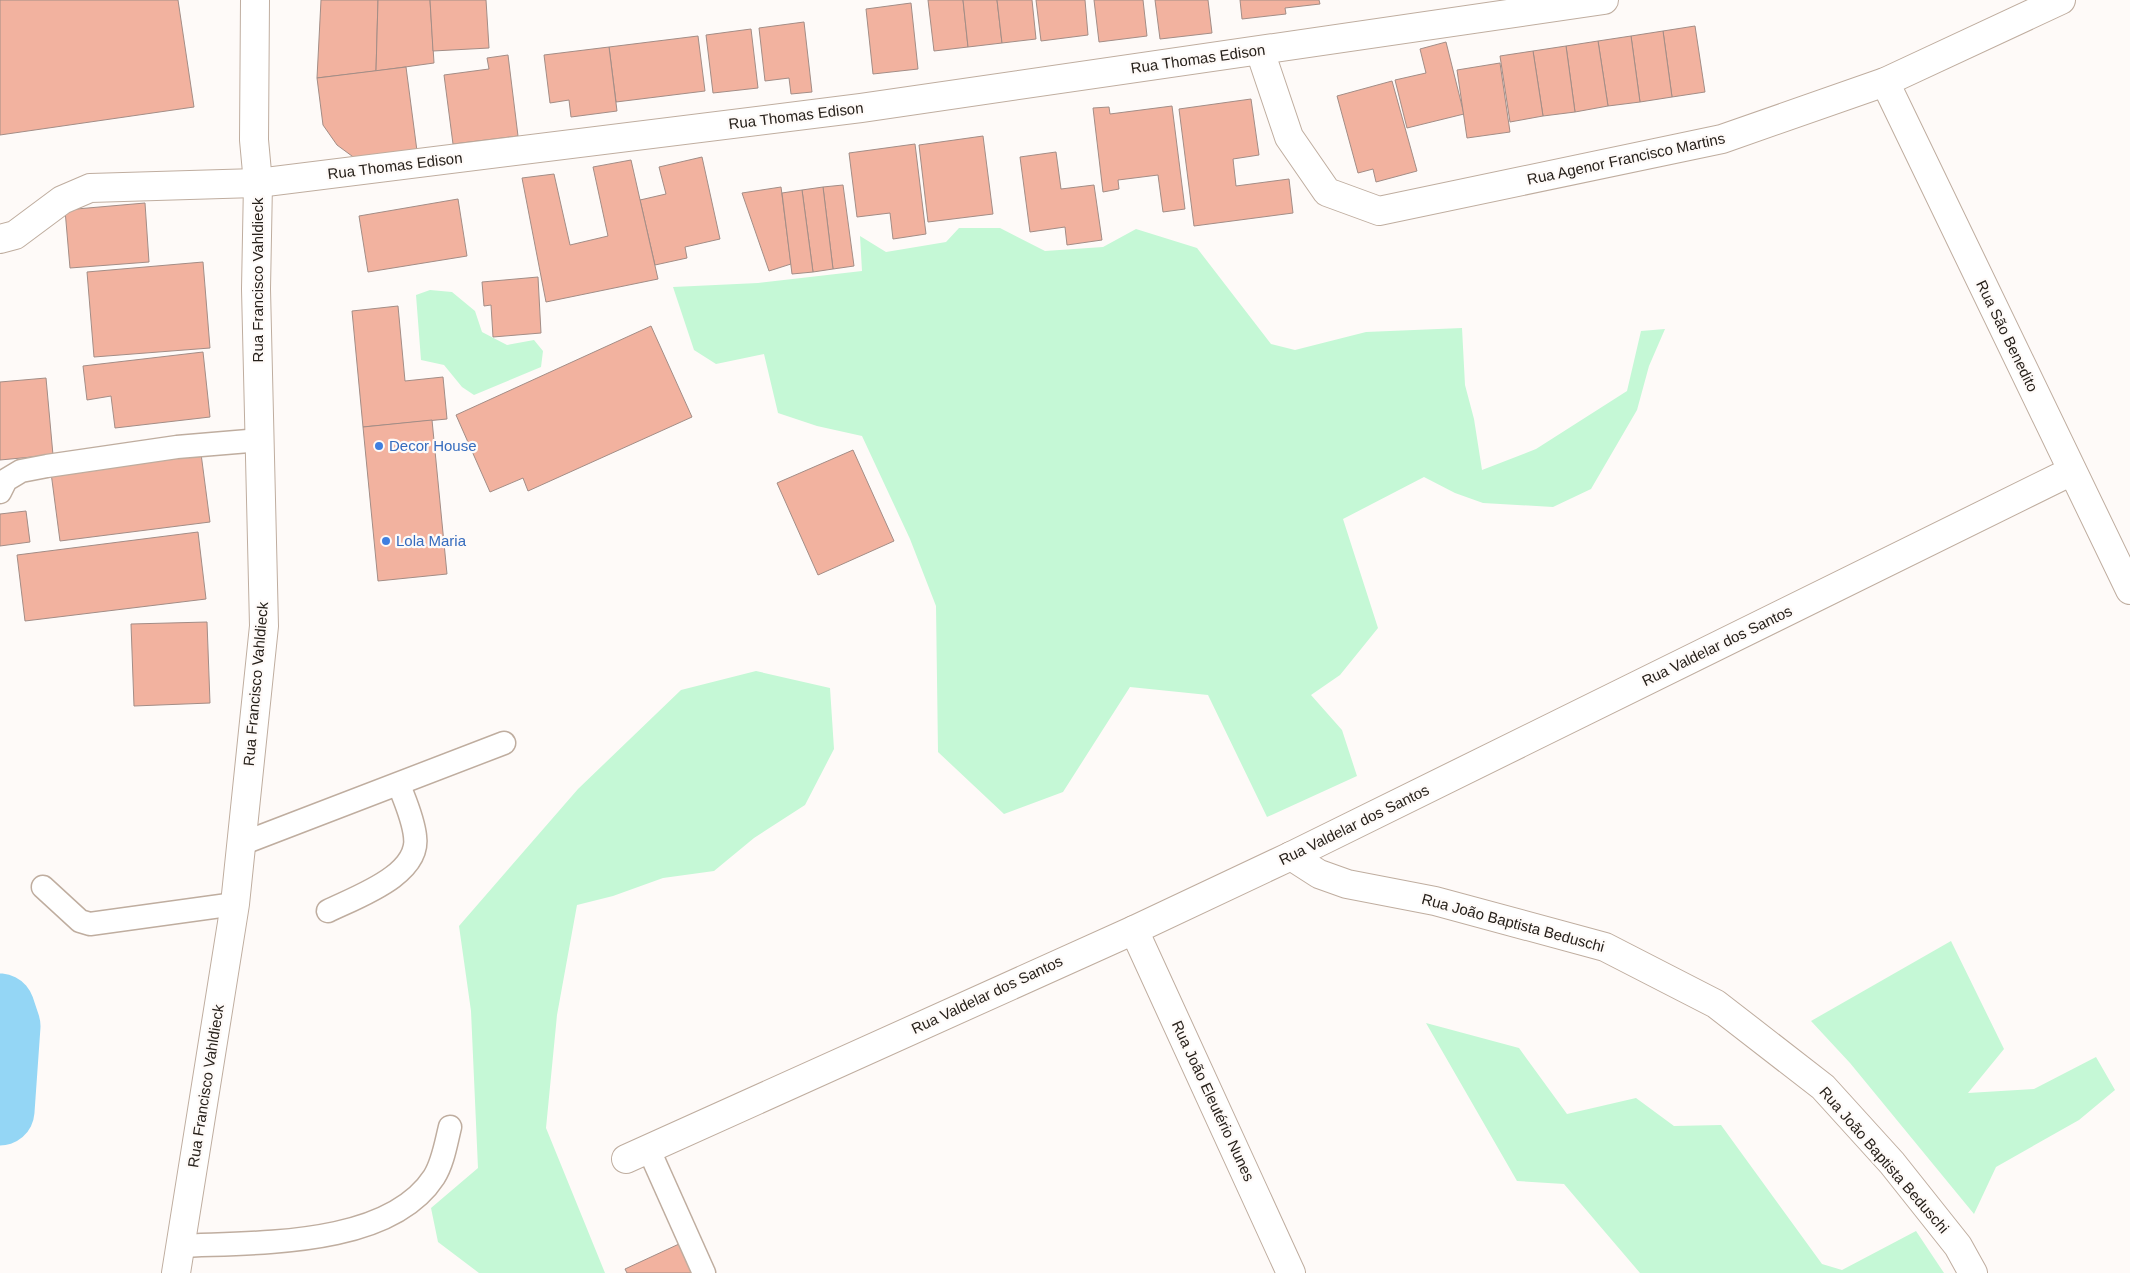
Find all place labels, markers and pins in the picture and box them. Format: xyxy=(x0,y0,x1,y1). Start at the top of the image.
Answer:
place label: Decor House xyxy=(389,437,477,454)
marker: Decor House xyxy=(373,440,385,452)
place label: Lola Maria xyxy=(396,532,467,549)
marker: Lola Maria xyxy=(380,535,392,547)

